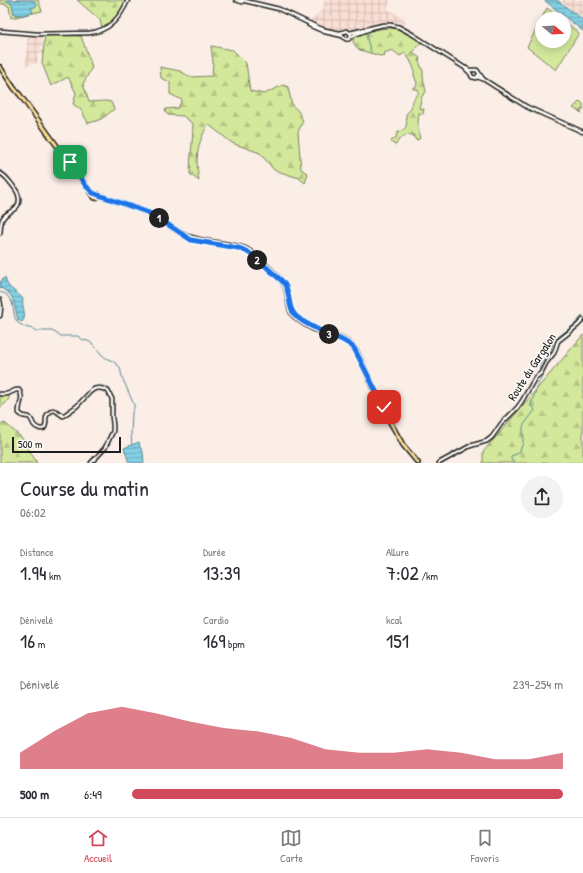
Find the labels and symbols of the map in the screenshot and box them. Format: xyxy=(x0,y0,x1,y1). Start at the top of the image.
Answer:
north arrow xyxy=(535,12,571,48)
pin xyxy=(53,145,87,179)
pin: 1 xyxy=(149,208,169,228)
pin: 2 xyxy=(247,250,267,270)
pin: 3 xyxy=(319,324,339,344)
street label: Route du Gargalon xyxy=(503,330,560,404)
pin xyxy=(367,390,401,424)
scale bar xyxy=(12,435,121,454)

